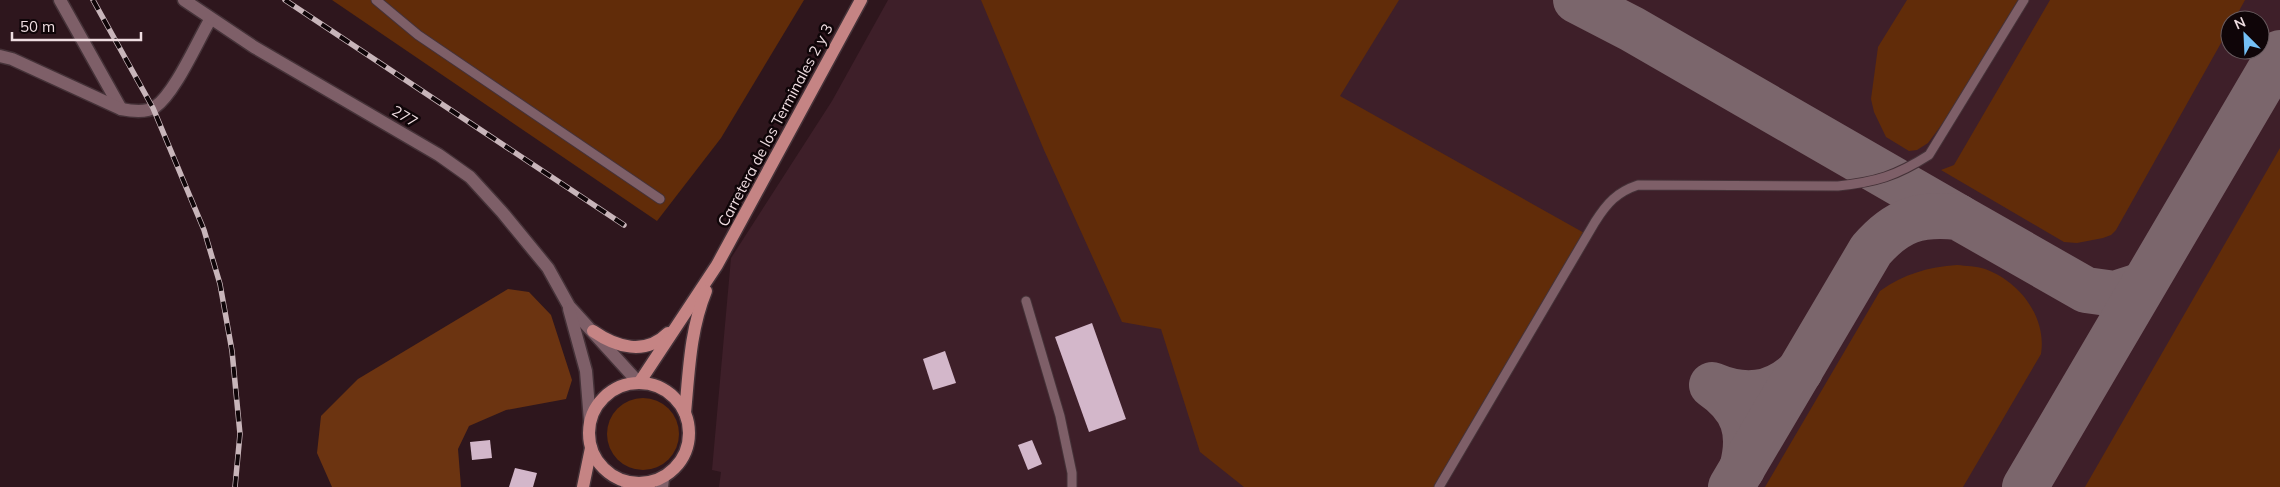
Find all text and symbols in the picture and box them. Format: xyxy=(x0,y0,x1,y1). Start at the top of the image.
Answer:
scale bar xyxy=(12,10,141,42)
north arrow xyxy=(2220,10,2270,60)
text: N xyxy=(2231,13,2248,33)
text: 50 m xyxy=(20,17,55,36)
street label: Carretera de los Terminales 2 y 3 xyxy=(713,20,837,230)
street label: 277 xyxy=(389,101,421,131)

